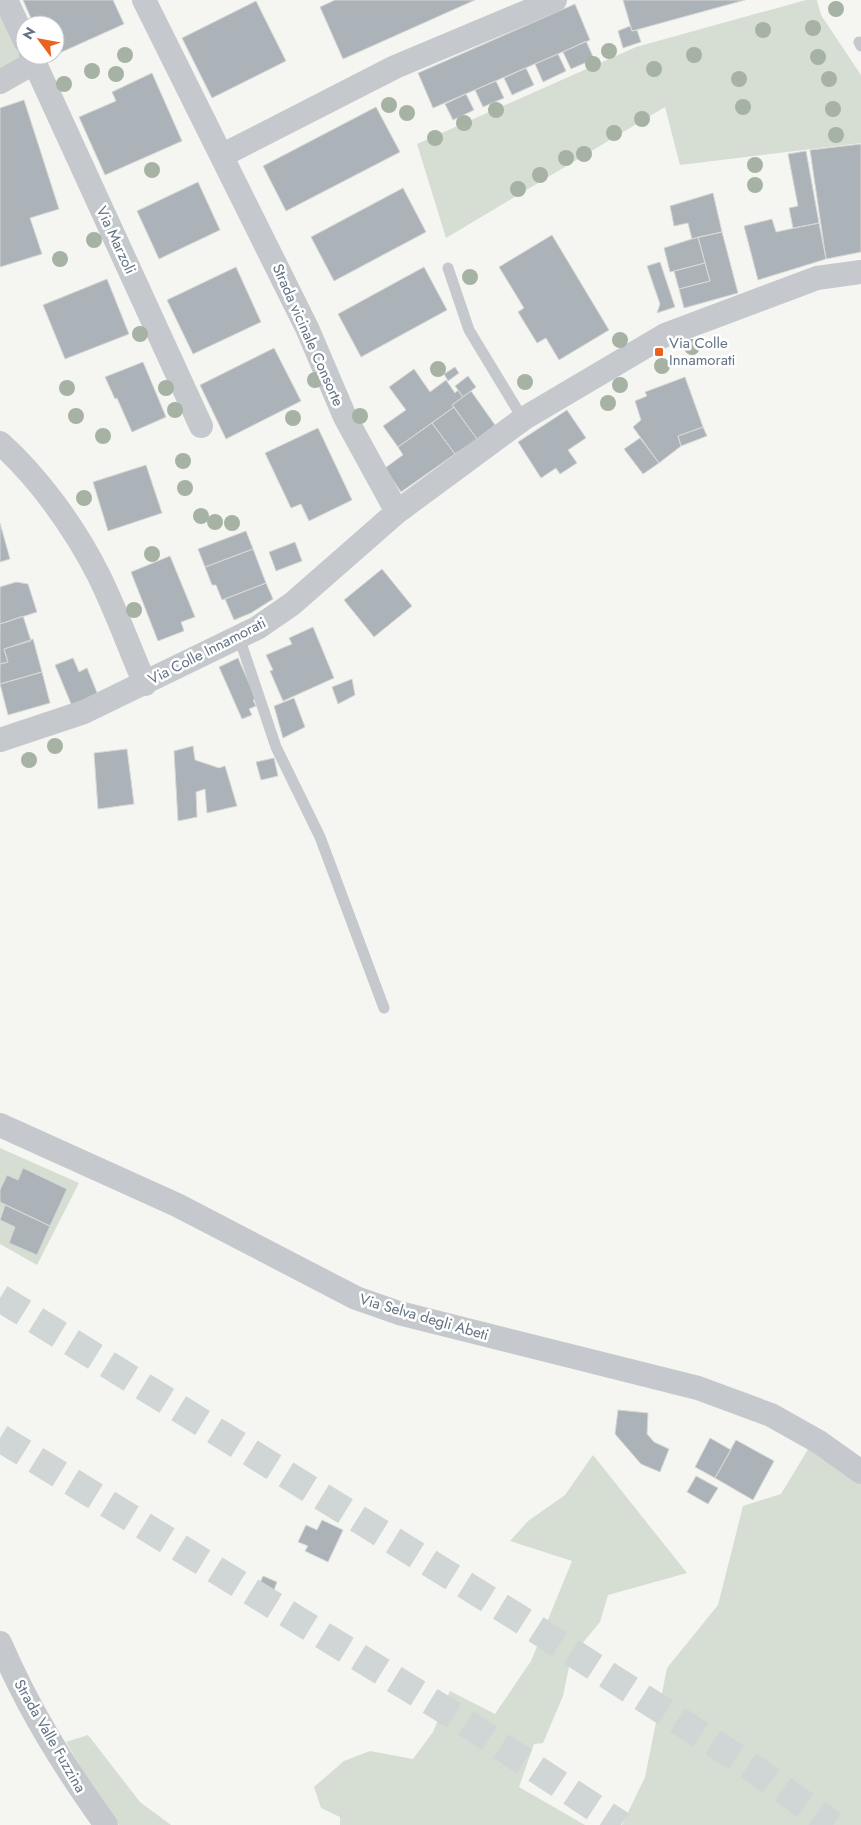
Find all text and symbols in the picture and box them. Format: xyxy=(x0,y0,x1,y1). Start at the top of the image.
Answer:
north arrow xyxy=(15,15,65,65)
text: N xyxy=(18,23,40,43)
street label: Via Marzoli xyxy=(91,202,141,278)
street label: Strada vicinale Consorte xyxy=(267,260,349,410)
place label: Via Colle Innamorati xyxy=(669,332,735,371)
marker: Via Colle Innamorati xyxy=(653,346,665,358)
street label: Via Colle Innamorati xyxy=(144,612,270,690)
street label: Via Selva degli Abeti xyxy=(357,1288,491,1346)
street label: Strada Valle Fuzzina xyxy=(9,1675,91,1797)

